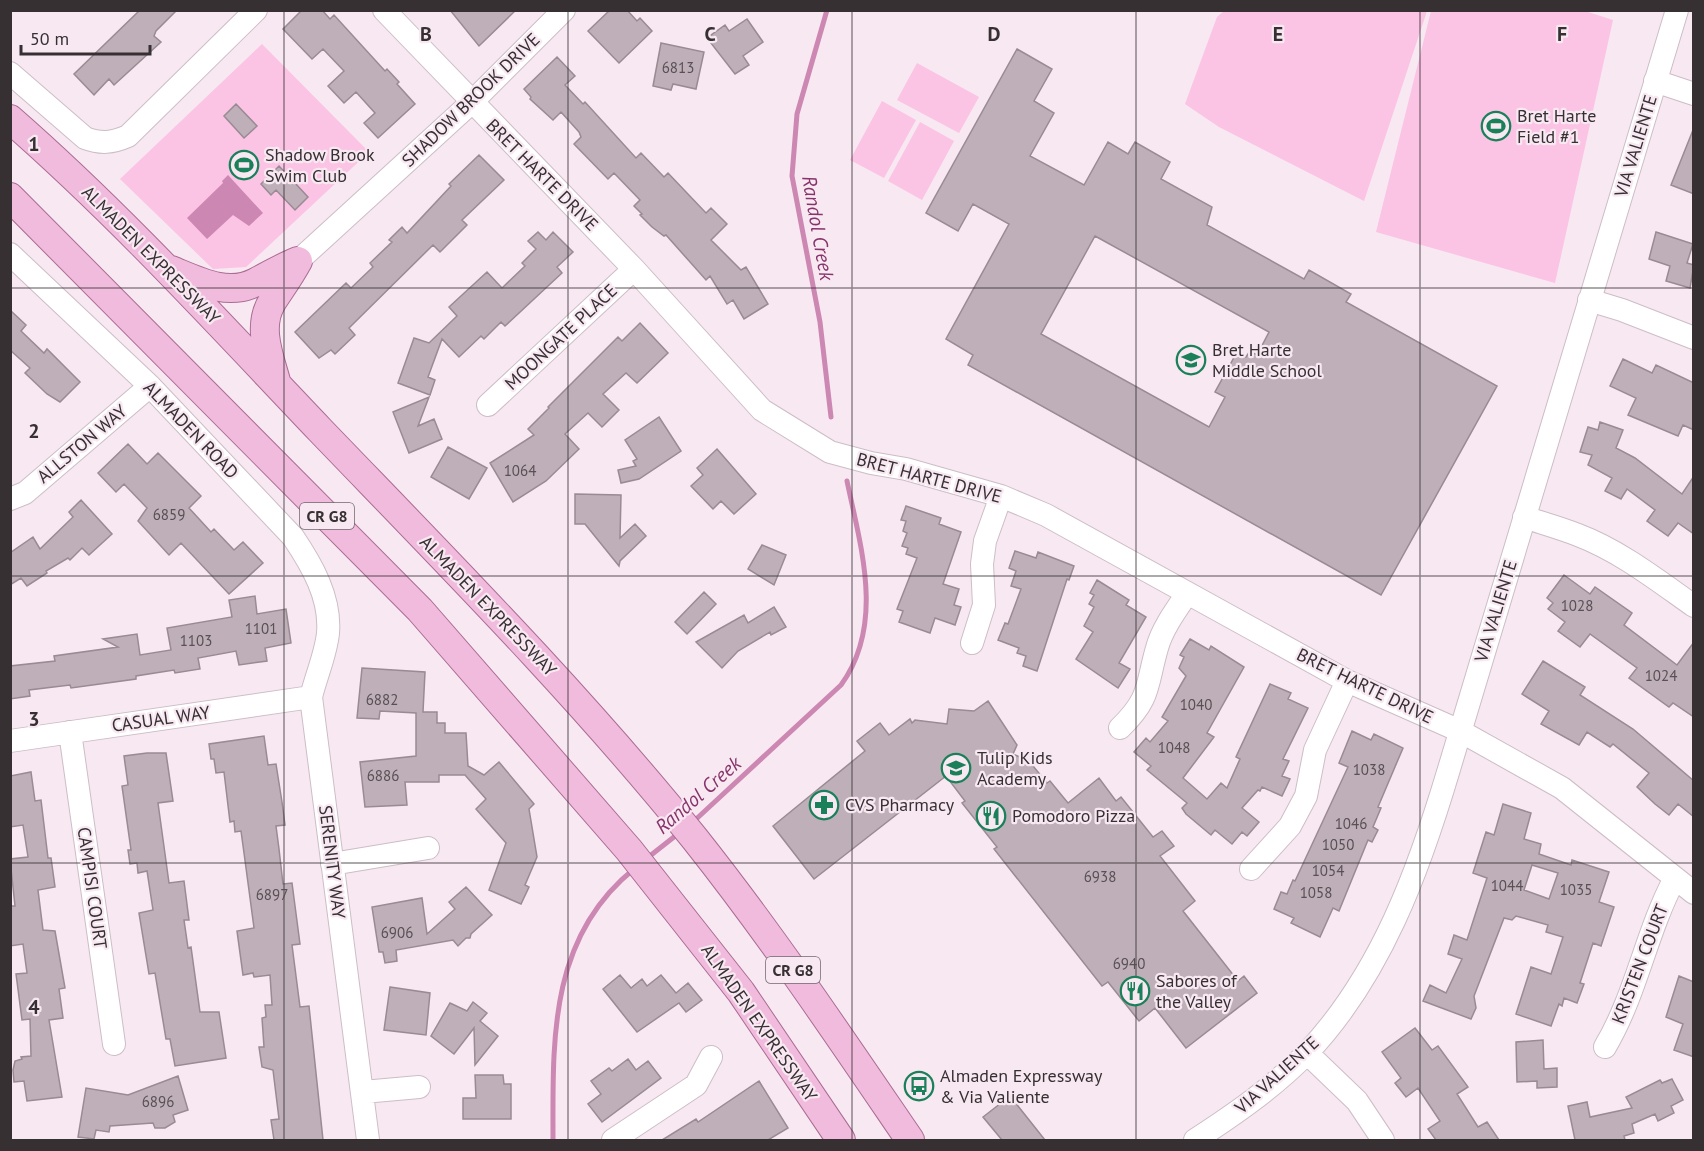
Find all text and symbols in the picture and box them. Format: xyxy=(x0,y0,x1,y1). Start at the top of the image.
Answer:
scale bar xyxy=(21,18,150,56)
text: C xyxy=(704,21,716,47)
text: D xyxy=(988,21,1001,47)
text: E xyxy=(1273,21,1283,47)
text: F xyxy=(1557,21,1567,47)
text: 50 m xyxy=(30,27,69,50)
street label: SHADOW BROOK DRIVE xyxy=(397,28,545,172)
house number: 6813 xyxy=(662,58,694,77)
street label: VIA VALIENTE xyxy=(1609,92,1662,201)
place label: Bret Harte Field #1 xyxy=(1517,104,1596,148)
sports icon: Bret Harte Field #1 xyxy=(1480,110,1512,142)
street label: BRET HARTE DRIVE xyxy=(481,114,603,236)
text: 1 xyxy=(28,131,40,157)
place label: Shadow Brook Swim Club xyxy=(265,143,375,187)
sports icon: Shadow Brook Swim Club xyxy=(228,149,260,181)
water label: Randol Creek xyxy=(796,174,840,283)
street label: ALMADEN EXPRESSWAY xyxy=(77,180,226,329)
street label: MOONGATE PLACE xyxy=(500,279,622,395)
place label: Bret Harte Middle School xyxy=(1212,338,1322,382)
school or university icon: Bret Harte Middle School xyxy=(1175,344,1207,376)
street label: ALMADEN ROAD xyxy=(139,376,244,483)
street label: ALLSTON WAY xyxy=(32,399,131,488)
text: 2 xyxy=(28,418,40,444)
street label: BRET HARTE DRIVE xyxy=(854,447,1004,508)
house number: 1064 xyxy=(504,461,536,480)
road number: CR G8 xyxy=(300,503,354,529)
house number: 6859 xyxy=(153,505,185,524)
street label: ALMADEN EXPRESSWAY xyxy=(415,530,562,681)
street label: VIA VALIENTE xyxy=(1469,557,1522,666)
house number: 1028 xyxy=(1561,596,1593,615)
house number: 1101 xyxy=(245,619,277,638)
house number: 1103 xyxy=(180,631,212,650)
street label: BRET HARTE DRIVE xyxy=(1293,643,1437,729)
house number: 1024 xyxy=(1645,666,1677,685)
house number: 6882 xyxy=(366,690,398,709)
house number: 1040 xyxy=(1180,695,1212,714)
street label: CASUAL WAY xyxy=(110,700,212,737)
text: 3 xyxy=(28,706,40,732)
house number: 1048 xyxy=(1158,738,1190,757)
place label: Tulip Kids Academy xyxy=(977,746,1053,790)
water label: Randol Creek xyxy=(650,750,747,840)
school or university icon: Tulip Kids Academy xyxy=(940,752,972,784)
house number: 1038 xyxy=(1353,760,1385,779)
house number: 6886 xyxy=(367,766,399,785)
pharmacy icon: CVS Pharmacy xyxy=(808,789,840,821)
place label: CVS Pharmacy xyxy=(845,793,955,816)
restaurant icon: Pomodoro Pizza xyxy=(975,800,1007,832)
street label: SERENITY WAY xyxy=(314,804,351,920)
place label: Pomodoro Pizza xyxy=(1012,804,1135,827)
house number: 1046 xyxy=(1335,814,1367,833)
street label: CAMPISI COURT xyxy=(73,825,112,950)
house number: 1050 xyxy=(1322,835,1354,854)
house number: 1054 xyxy=(1312,861,1344,880)
house number: 6938 xyxy=(1084,867,1116,886)
house number: 1044 xyxy=(1491,876,1523,895)
house number: 1035 xyxy=(1560,880,1592,899)
house number: 1058 xyxy=(1300,883,1332,902)
house number: 6897 xyxy=(256,885,288,904)
street label: KRISTEN COURT xyxy=(1606,901,1673,1027)
house number: 6906 xyxy=(381,923,413,942)
street label: ALMADEN EXPRESSWAY xyxy=(696,940,822,1106)
house number: 6940 xyxy=(1113,954,1145,973)
road number: CR G8 xyxy=(766,957,820,983)
place label: Sabores of the Valley xyxy=(1156,969,1238,1013)
restaurant icon: Sabores of the Valley xyxy=(1119,975,1151,1007)
text: 4 xyxy=(28,994,40,1020)
street label: VIA VALIENTE xyxy=(1229,1031,1324,1119)
place label: Almaden Expressway & Via Valiente xyxy=(940,1064,1103,1108)
bus stop icon: Almaden Expressway & Via Valiente xyxy=(903,1070,935,1102)
house number: 6896 xyxy=(142,1092,174,1111)

